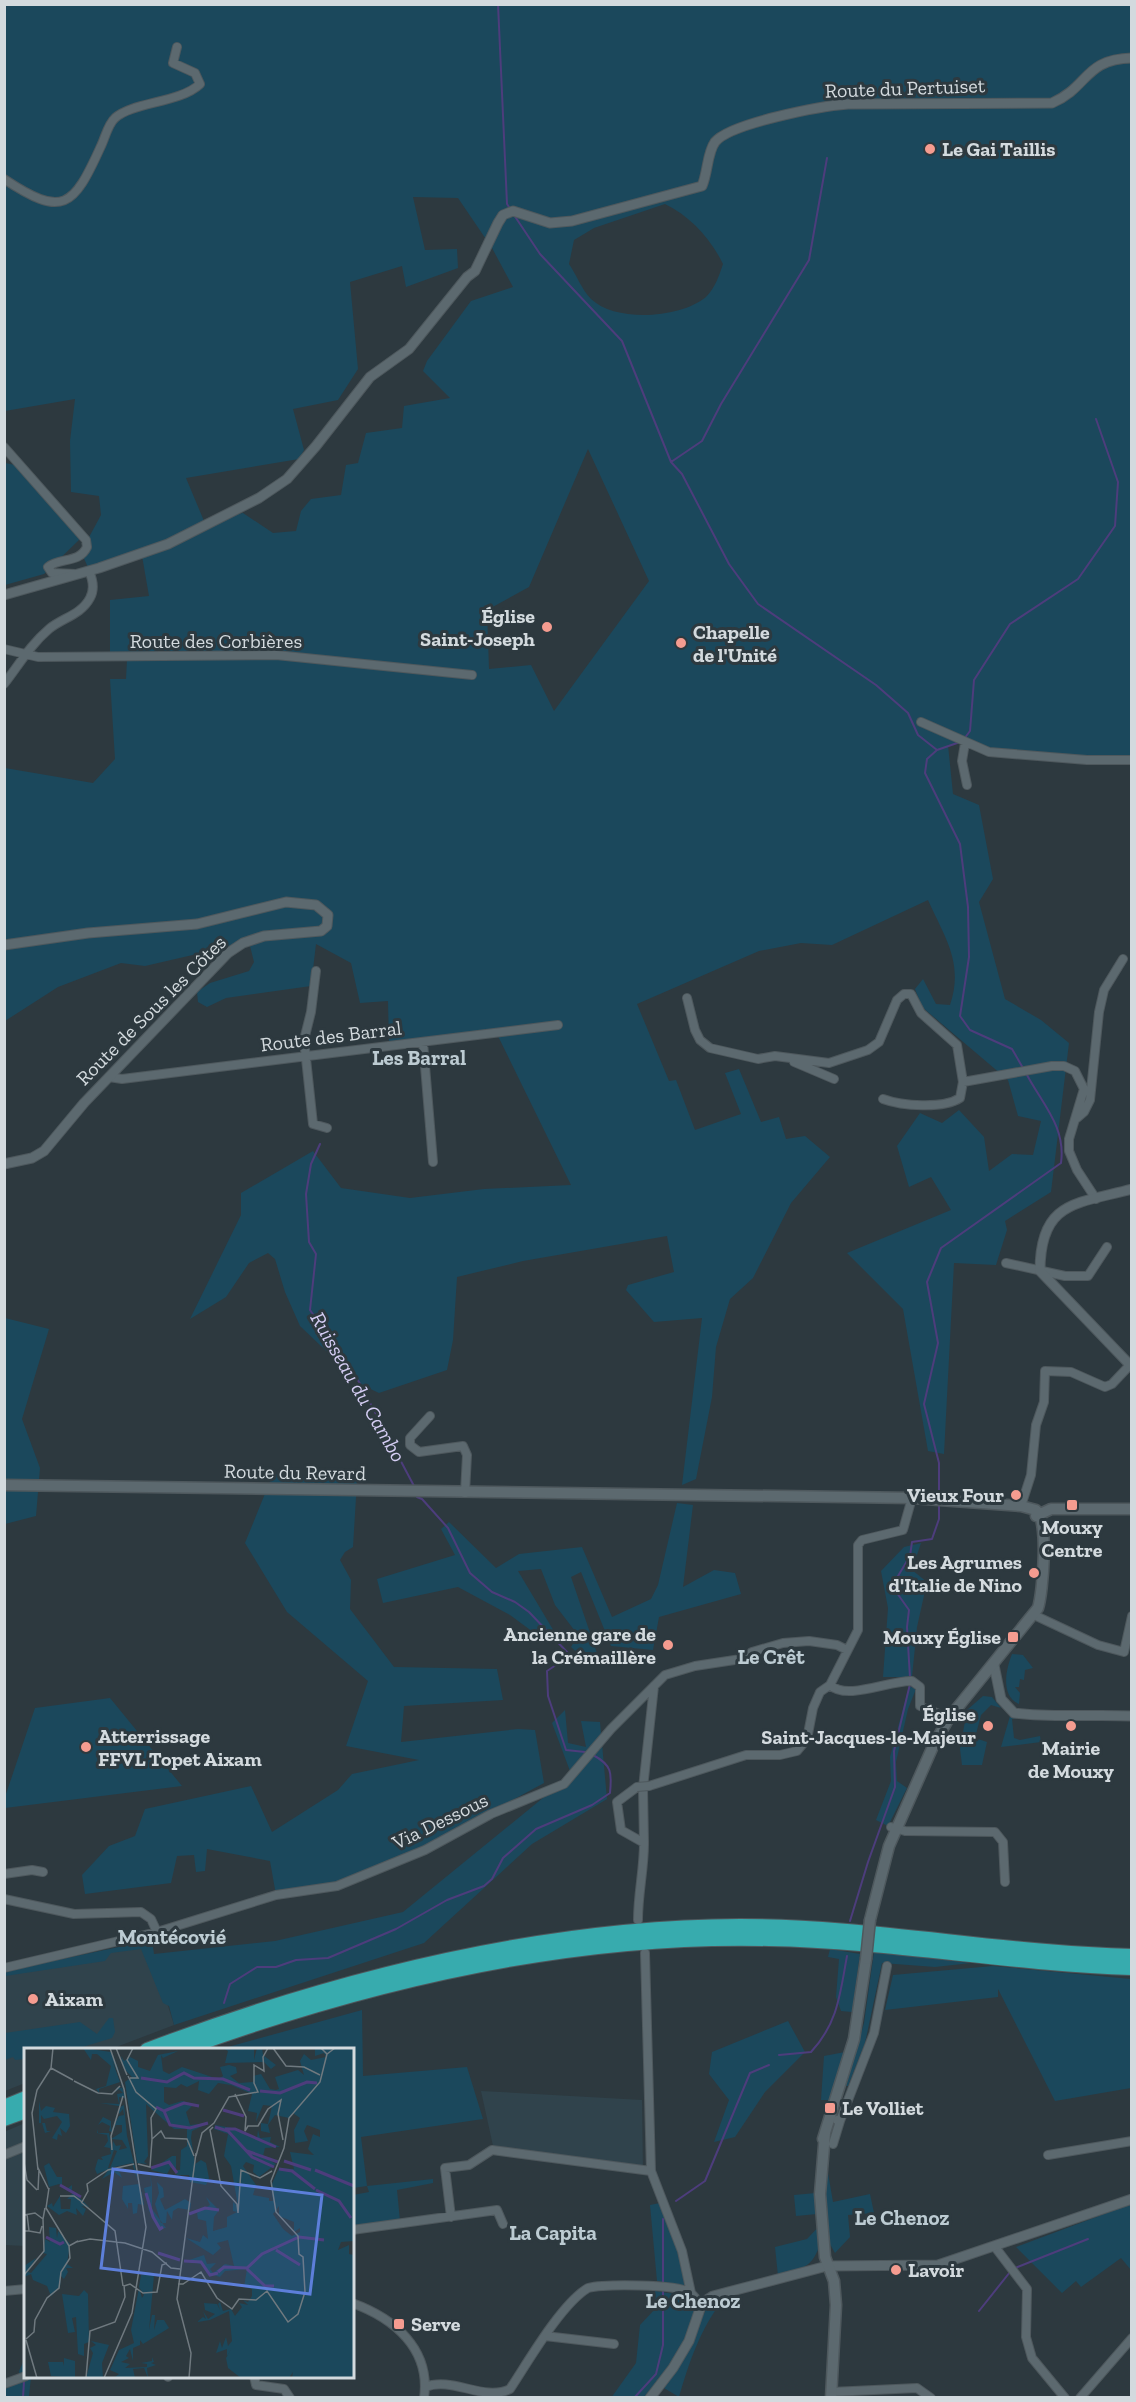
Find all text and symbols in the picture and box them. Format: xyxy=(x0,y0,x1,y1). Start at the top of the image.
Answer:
street label: Route du Pertuiset xyxy=(824,73,986,103)
place label: Le Gai Taillis xyxy=(942,137,1055,161)
marker: Le Gai Taillis xyxy=(923,142,937,156)
place label: Église Saint-Joseph xyxy=(420,604,535,651)
marker: Église Saint-Joseph xyxy=(540,620,554,634)
place label: Chapelle de l'Unité xyxy=(693,620,777,667)
street label: Route des Corbières xyxy=(130,629,302,653)
marker: Chapelle de l'Unité xyxy=(674,636,688,650)
street label: Route de Sous les Côtes xyxy=(71,930,231,1090)
street label: Route des Barral xyxy=(259,1015,403,1057)
district label: Les Barral xyxy=(372,1045,466,1070)
water label: Ruisseau du Cambo xyxy=(305,1307,412,1466)
street label: Route du Revard xyxy=(224,1459,366,1485)
place label: Vieux Four xyxy=(907,1483,1004,1507)
marker: Vieux Four xyxy=(1009,1488,1023,1502)
marker: Mouxy Centre xyxy=(1065,1498,1079,1512)
place label: Mouxy Centre xyxy=(1041,1515,1103,1562)
place label: Les Agrumes d'Italie de Nino xyxy=(889,1550,1023,1597)
marker: Les Agrumes d'Italie de Nino xyxy=(1027,1566,1041,1580)
place label: Ancienne gare de la Crémaillère xyxy=(503,1622,656,1669)
place label: Mouxy Église xyxy=(883,1625,1001,1649)
marker: Mouxy Église xyxy=(1006,1630,1020,1644)
marker: Ancienne gare de la Crémaillère xyxy=(661,1638,675,1652)
district label: Le Crêt xyxy=(737,1644,805,1669)
place label: Église Saint-Jacques-le-Majeur xyxy=(761,1702,976,1749)
marker: Église Saint-Jacques-le-Majeur xyxy=(981,1719,995,1733)
marker: Mairie de Mouxy xyxy=(1064,1719,1078,1733)
place label: Atterrissage FFVL Topet Aixam xyxy=(98,1724,262,1771)
place label: Mairie de Mouxy xyxy=(1028,1736,1114,1783)
marker: Atterrissage FFVL Topet Aixam xyxy=(79,1740,93,1754)
street label: Via Dessous xyxy=(387,1788,492,1855)
district label: Montécovié xyxy=(118,1924,226,1949)
place label: Aixam xyxy=(45,1987,104,2011)
marker: Aixam xyxy=(26,1992,40,2006)
inset map xyxy=(24,2048,354,2378)
place label: Le Volliet xyxy=(842,2096,925,2120)
marker: Le Volliet xyxy=(823,2101,837,2115)
district label: Le Chenoz xyxy=(854,2205,950,2230)
district label: La Capita xyxy=(509,2220,597,2245)
place label: Lavoir xyxy=(908,2258,965,2282)
marker: Lavoir xyxy=(889,2263,903,2277)
district label: Le Chenoz xyxy=(645,2288,741,2313)
place label: Serve xyxy=(411,2312,461,2336)
marker: Serve xyxy=(392,2317,406,2331)

